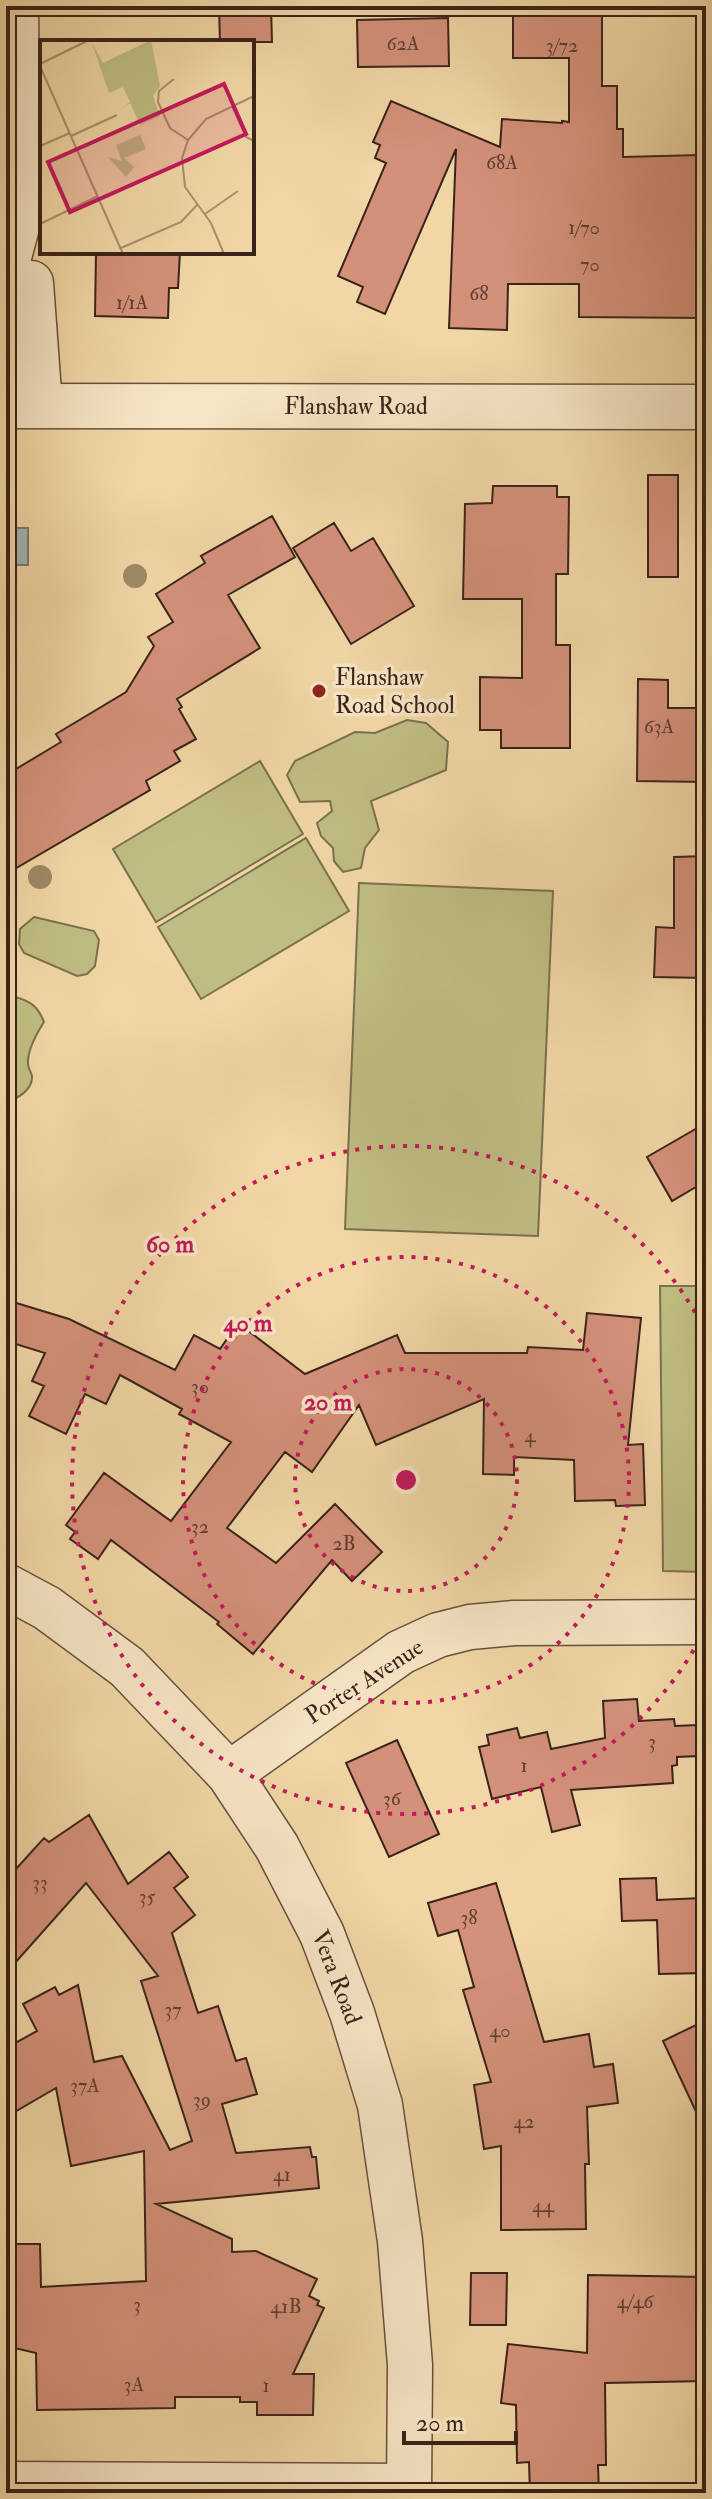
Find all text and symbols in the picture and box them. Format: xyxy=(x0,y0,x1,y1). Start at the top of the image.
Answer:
house number: 62A xyxy=(387,31,420,56)
house number: 3/72 xyxy=(546,33,578,58)
inset map xyxy=(40,40,254,254)
house number: 68A xyxy=(486,150,518,175)
house number: 1/70 xyxy=(568,215,600,240)
house number: 70 xyxy=(580,252,600,277)
house number: 68 xyxy=(469,281,489,306)
house number: 1/1A xyxy=(116,290,148,315)
street label: Flanshaw Road xyxy=(284,391,428,422)
place label: Flanshaw Road School xyxy=(335,662,455,721)
marker: Flanshaw Road School xyxy=(310,682,328,700)
house number: 63A xyxy=(644,714,675,739)
text: 60 m xyxy=(146,1229,194,1260)
text: 40 m xyxy=(223,1308,273,1339)
house number: 30 xyxy=(191,1374,209,1399)
text: 20 m xyxy=(304,1387,352,1418)
house number: 4 xyxy=(525,1423,537,1448)
centre of rings xyxy=(392,1466,420,1494)
house number: 32 xyxy=(191,1514,209,1539)
house number: 2B xyxy=(332,1531,356,1556)
street label: Porter Avenue xyxy=(299,1632,429,1731)
house number: 3 xyxy=(648,1729,656,1754)
house number: 1 xyxy=(520,1753,528,1778)
house number: 36 xyxy=(383,1786,402,1811)
house number: 33 xyxy=(32,1870,48,1895)
house number: 35 xyxy=(139,1884,155,1909)
house number: 38 xyxy=(460,1905,478,1930)
street label: Vera Road xyxy=(304,1925,369,2029)
house number: 37 xyxy=(165,1997,181,2022)
house number: 40 xyxy=(489,2018,511,2043)
house number: 37A xyxy=(70,2073,100,2098)
house number: 39 xyxy=(193,2087,211,2112)
house number: 42 xyxy=(514,2109,534,2134)
house number: 41 xyxy=(273,2162,291,2187)
house number: 44 xyxy=(532,2193,555,2218)
house number: 4/46 xyxy=(617,2289,654,2314)
house number: 3 xyxy=(133,2292,141,2317)
house number: 41B xyxy=(270,2294,302,2319)
house number: 3A xyxy=(124,2372,144,2397)
house number: 1 xyxy=(262,2373,270,2398)
scale bar xyxy=(404,2395,516,2445)
text: 20 m xyxy=(416,2408,465,2439)

